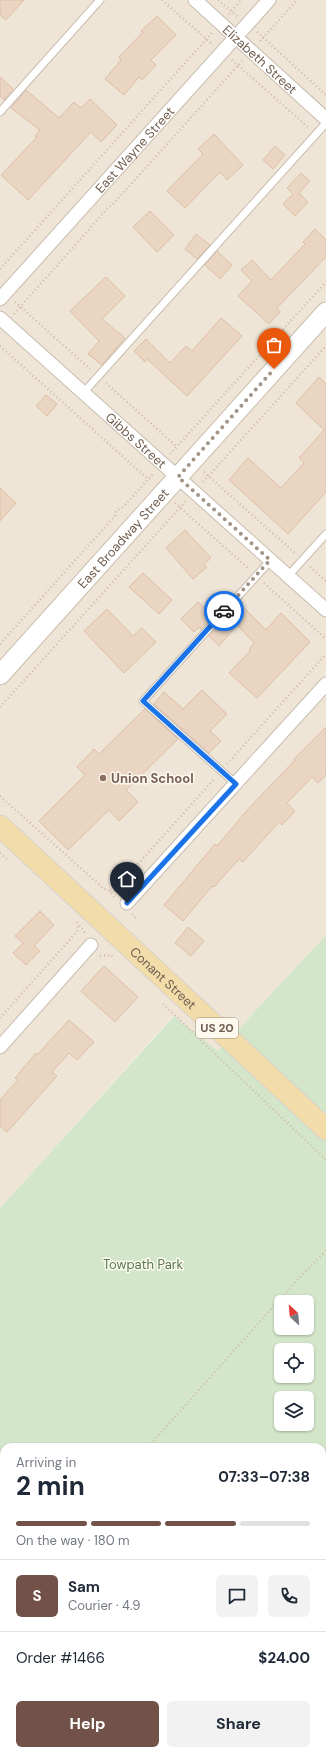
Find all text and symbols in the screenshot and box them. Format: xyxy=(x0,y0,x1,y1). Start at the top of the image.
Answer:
street label: Elizabeth Street xyxy=(219,21,301,98)
street label: East Wayne Street xyxy=(92,103,178,197)
pin xyxy=(257,328,291,369)
icon: bag xyxy=(263,334,285,356)
street label: Gibbs Street xyxy=(102,409,170,472)
street label: East Broadway Street xyxy=(74,485,173,592)
courier xyxy=(204,591,244,631)
icon: car xyxy=(213,600,235,622)
place label: Union School xyxy=(111,770,194,787)
marker: Union School xyxy=(98,773,108,783)
pin xyxy=(110,862,144,903)
icon: home xyxy=(116,868,138,890)
street label: Conant Street xyxy=(126,943,200,1013)
road number: US 20 xyxy=(196,1018,238,1038)
park label: Towpath Park xyxy=(103,1256,184,1273)
north arrow xyxy=(274,1295,314,1335)
map controls xyxy=(274,1295,314,1431)
button: locate xyxy=(274,1343,314,1383)
button: layers xyxy=(274,1391,314,1431)
text: Arriving in xyxy=(16,1454,76,1471)
text: 07:33–07:38 xyxy=(218,1467,310,1487)
text: 2 min xyxy=(16,1469,85,1503)
text: On the way · 180 m xyxy=(16,1532,130,1549)
button: chat xyxy=(216,1575,258,1617)
button: phone xyxy=(268,1575,310,1617)
text: Sam xyxy=(68,1577,100,1597)
text: S xyxy=(32,1586,42,1606)
text: Courier · 4.9 xyxy=(68,1597,140,1614)
text: Order #1466 xyxy=(16,1648,105,1668)
text: $24.00 xyxy=(258,1648,310,1668)
button: Help xyxy=(16,1701,159,1747)
button: Share xyxy=(167,1701,310,1747)

